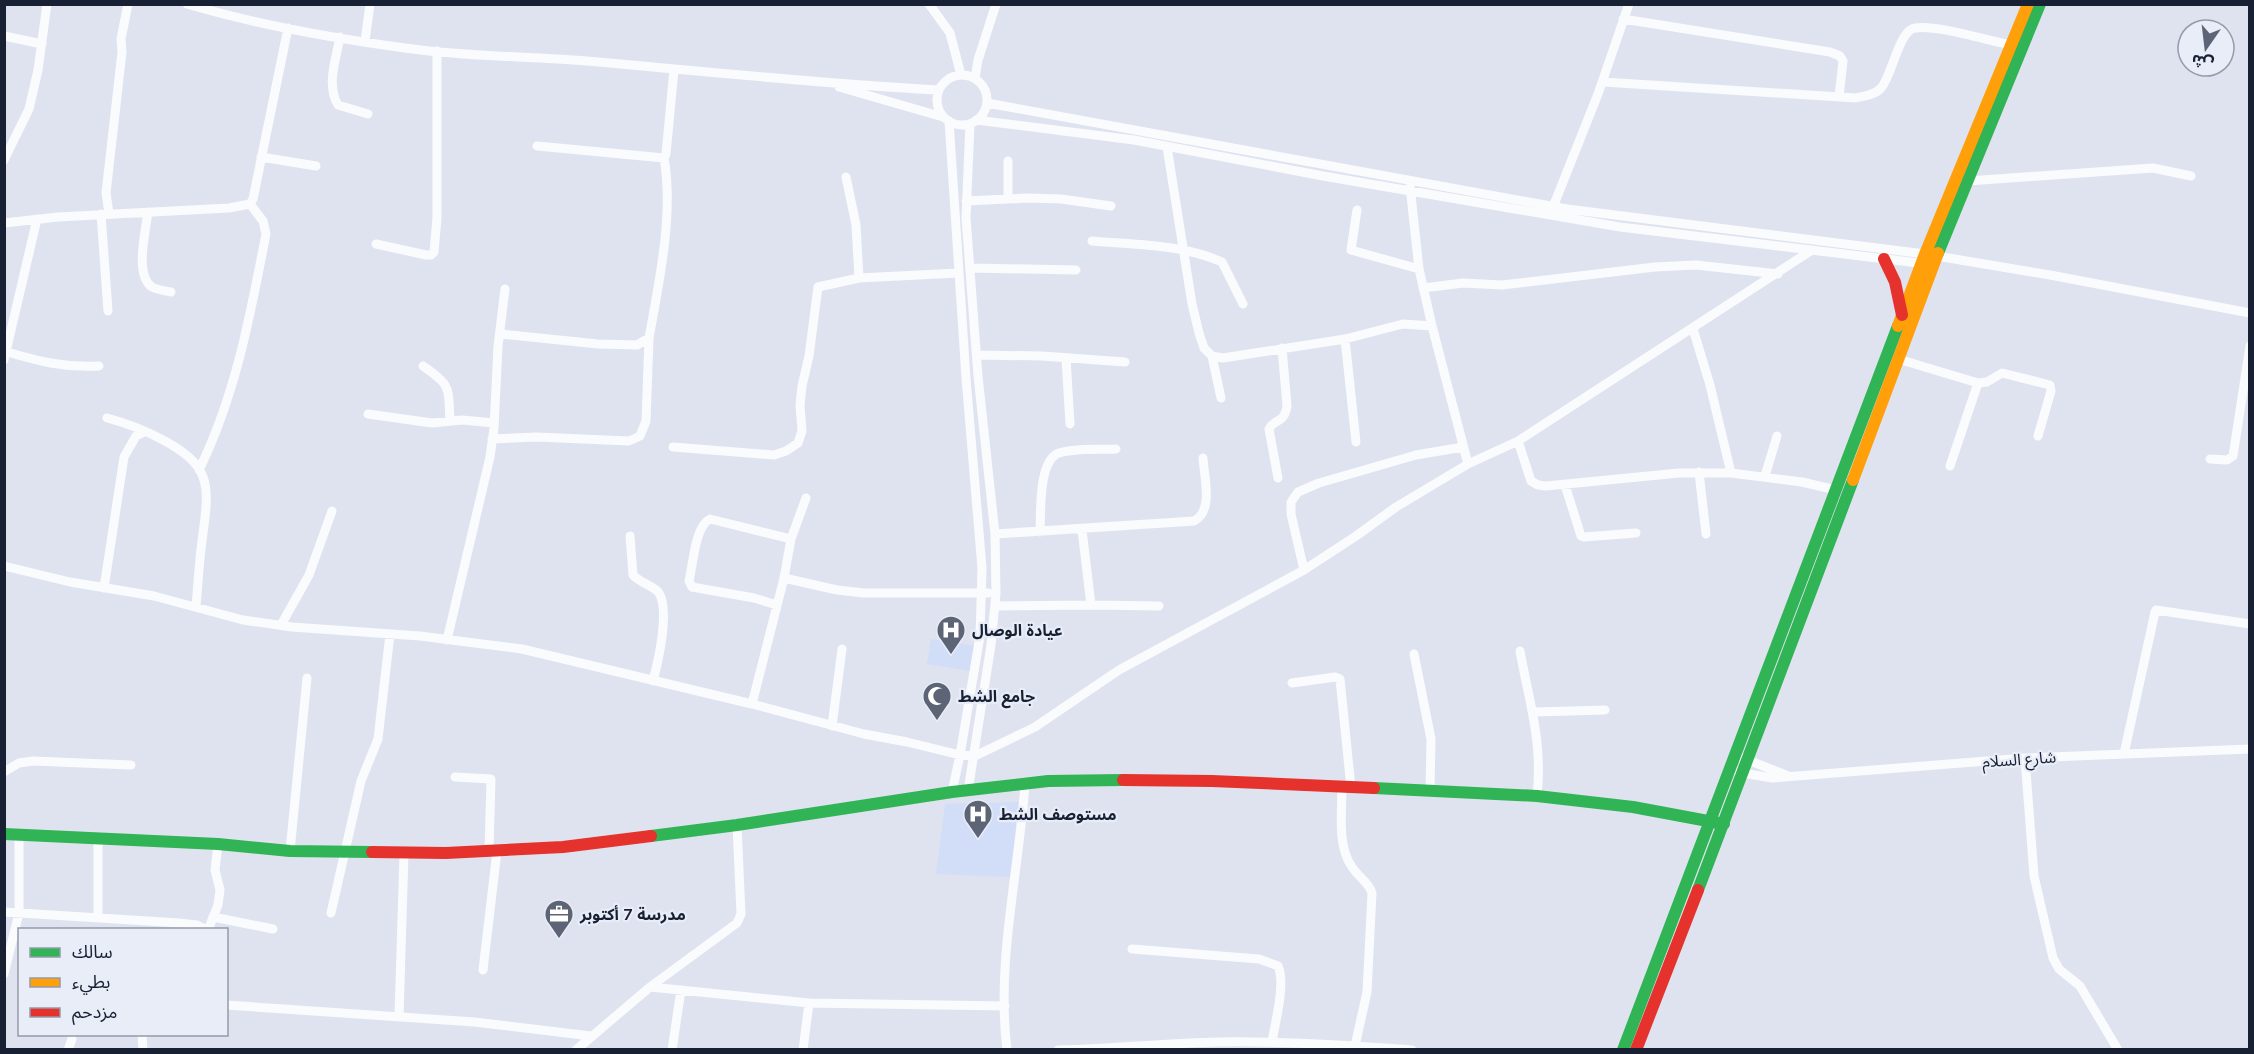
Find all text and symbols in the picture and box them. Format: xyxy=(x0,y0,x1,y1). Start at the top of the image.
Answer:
north arrow xyxy=(2176,18,2236,78)
text: ش xyxy=(2189,50,2215,75)
hospital icon: عيادة الوصال xyxy=(935,614,967,656)
place label: عيادة الوصال xyxy=(972,620,1063,640)
mosque icon: جامع الشط xyxy=(921,680,953,722)
place label: جامع الشط xyxy=(958,686,1035,709)
street label: شارع السلام xyxy=(1981,746,2057,775)
hospital icon: مستوصف الشط xyxy=(962,798,994,840)
place label: مستوصف الشط xyxy=(999,804,1117,824)
office icon: مدرسة 7 أكتوبر xyxy=(543,898,575,940)
place label: مدرسة 7 أكتوبر xyxy=(579,904,686,924)
legend xyxy=(18,928,228,1036)
text: سالك xyxy=(72,940,113,963)
text: بطيء xyxy=(72,970,110,995)
text: مزدحم xyxy=(72,1000,117,1025)

